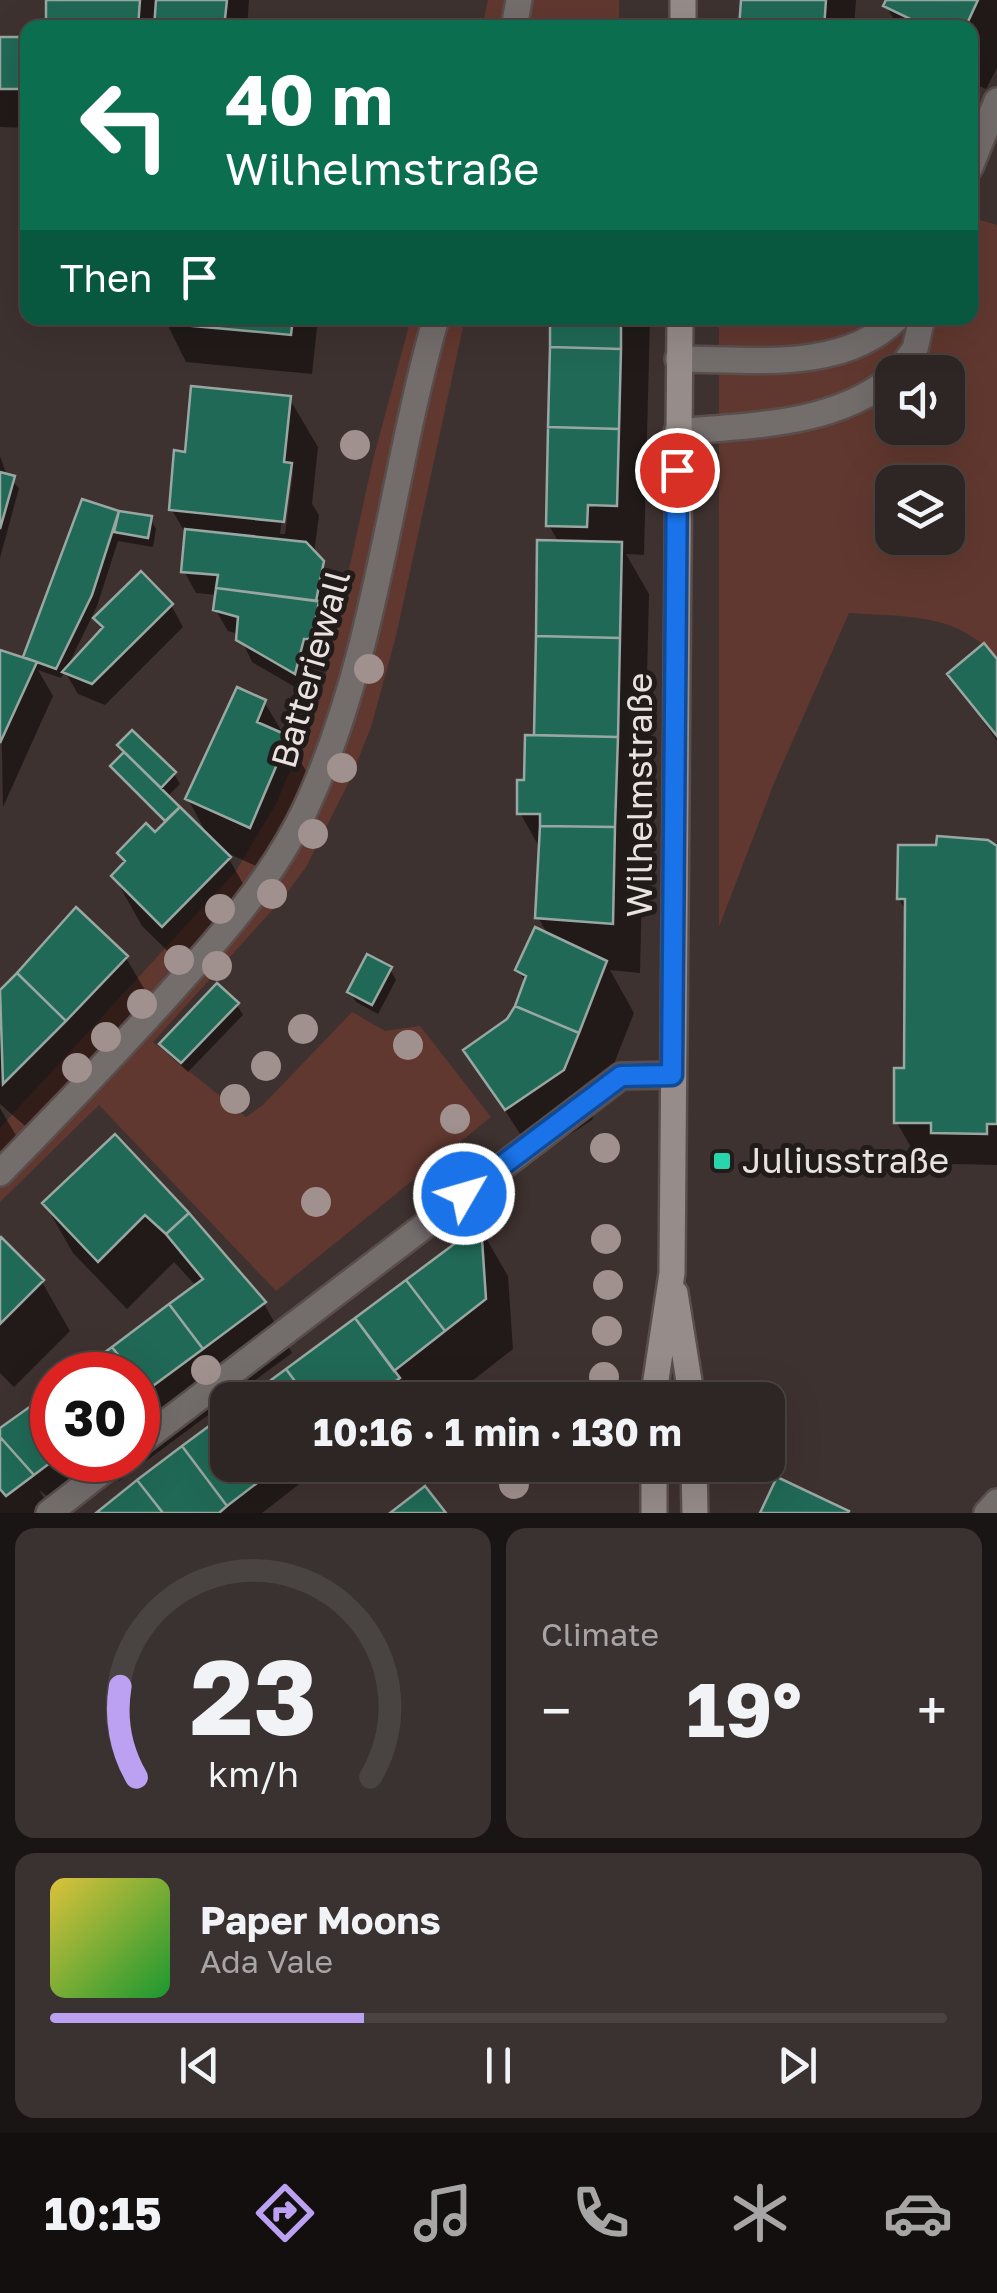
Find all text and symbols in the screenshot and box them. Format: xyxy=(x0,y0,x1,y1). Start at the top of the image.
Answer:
text: 40 m xyxy=(225,56,393,140)
icon: left xyxy=(60,60,190,190)
text: Wilhelmstraße xyxy=(225,141,539,195)
icon: arrive xyxy=(172,250,227,305)
text: Then xyxy=(60,255,152,300)
map controls xyxy=(875,355,965,555)
button: sound xyxy=(875,355,965,445)
pin xyxy=(635,428,720,513)
icon: arrive xyxy=(650,443,705,498)
button: layers xyxy=(875,465,965,555)
street label: Batteriewall xyxy=(262,565,358,772)
street label: Wilhelmstraße xyxy=(618,673,660,917)
place label: Juliusstraße xyxy=(742,1139,949,1181)
position arrow xyxy=(412,1142,516,1246)
marker: Juliusstraße xyxy=(711,1150,733,1172)
speed limit sign: 30 xyxy=(30,1352,160,1482)
text: 10:16 · 1 min · 130 m xyxy=(313,1409,682,1454)
text: Climate xyxy=(541,1615,659,1653)
text: 23 xyxy=(190,1633,316,1758)
text: 19° xyxy=(686,1663,802,1754)
text: − xyxy=(541,1677,571,1743)
text: + xyxy=(917,1677,947,1743)
text: km/h xyxy=(208,1752,298,1795)
text: Paper Moons xyxy=(200,1897,441,1942)
text: Ada Vale xyxy=(200,1942,333,1980)
icon: previous xyxy=(172,2038,227,2093)
icon: pause xyxy=(471,2038,526,2093)
icon: next xyxy=(770,2038,825,2093)
icon: directions xyxy=(250,2178,320,2248)
icon: music xyxy=(408,2178,478,2248)
icon: phone xyxy=(566,2178,636,2248)
icon: climate xyxy=(725,2178,795,2248)
icon: car xyxy=(883,2178,953,2248)
text: 10:15 xyxy=(44,2186,162,2240)

